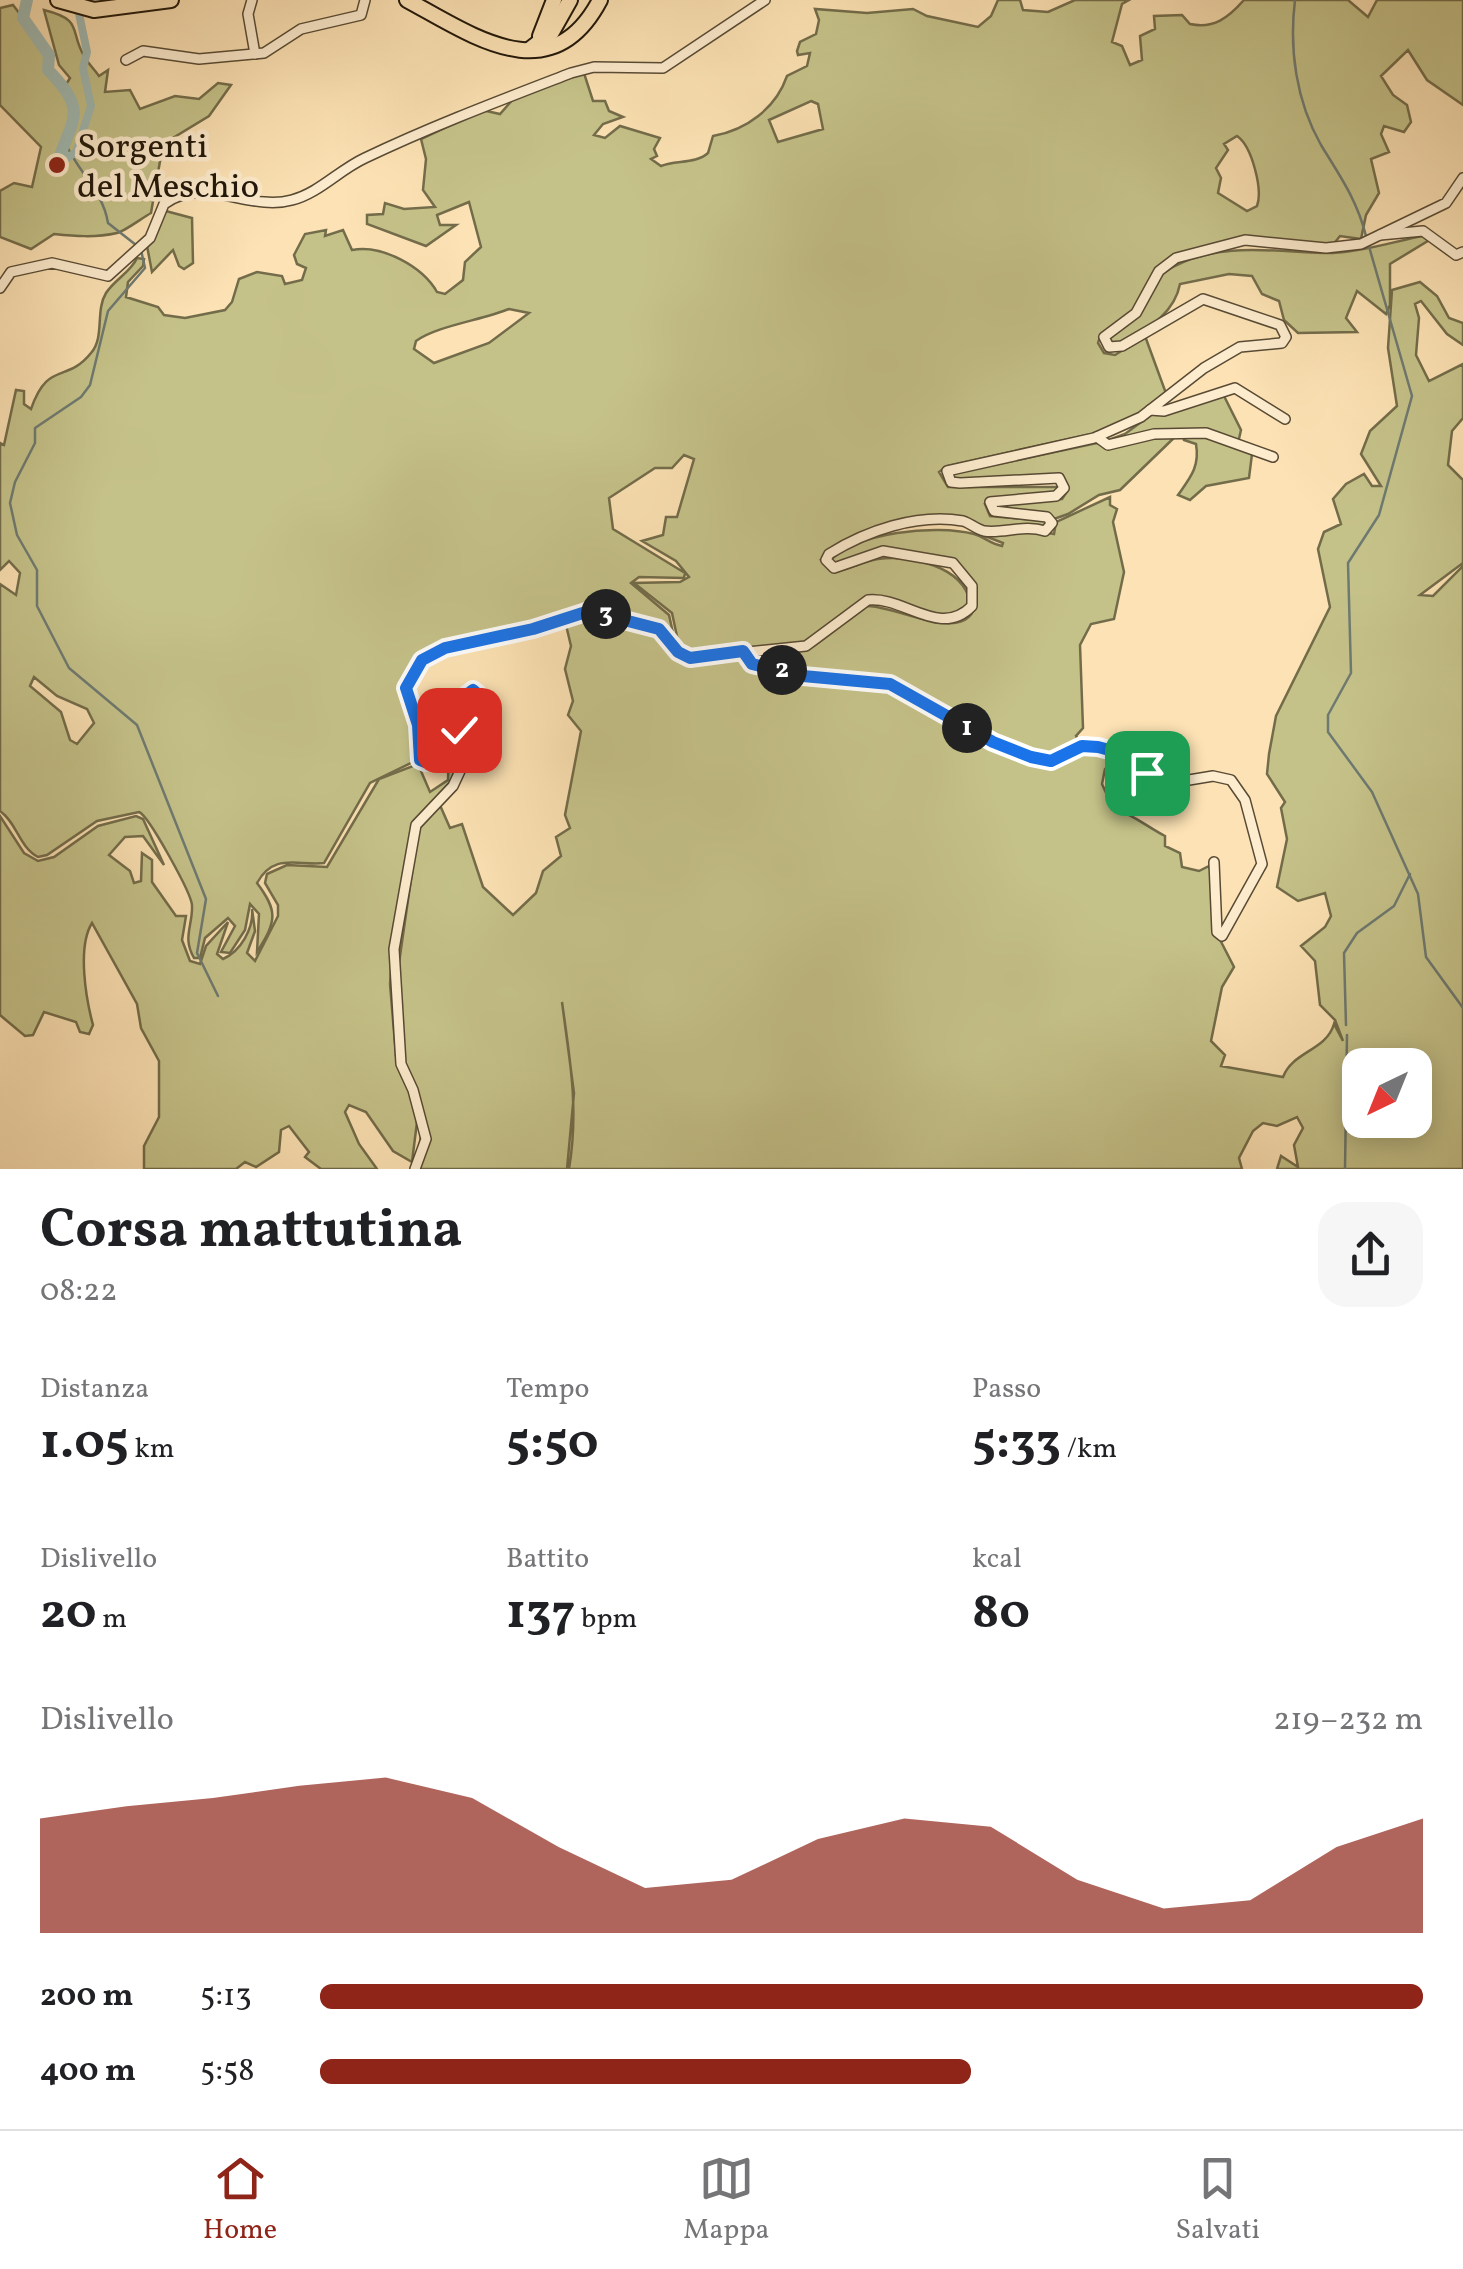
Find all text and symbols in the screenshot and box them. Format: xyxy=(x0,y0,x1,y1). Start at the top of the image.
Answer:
place label: Sorgenti del Meschio xyxy=(77,124,259,212)
marker: Sorgenti del Meschio xyxy=(46,154,68,176)
pin: 3 xyxy=(581,589,631,639)
text: 3 xyxy=(599,594,613,633)
pin: 2 xyxy=(757,645,807,695)
text: 2 xyxy=(775,650,789,689)
pin xyxy=(417,688,502,773)
icon: check xyxy=(432,703,487,758)
pin: 1 xyxy=(942,703,992,753)
text: 1 xyxy=(961,708,973,747)
pin xyxy=(1105,731,1190,816)
icon: arrive xyxy=(1120,746,1175,801)
north arrow xyxy=(1342,1048,1432,1138)
map controls xyxy=(1342,1048,1432,1138)
text: Corsa mattutina xyxy=(40,1194,463,1270)
button: share xyxy=(1318,1202,1423,1307)
text: 08:22 xyxy=(40,1270,117,1314)
text: Distanza xyxy=(40,1370,149,1409)
text: Tempo xyxy=(506,1370,589,1409)
text: Passo xyxy=(972,1370,1041,1409)
text: 1.05 xyxy=(40,1409,129,1479)
text: 5:50 xyxy=(506,1409,599,1479)
text: 5:33 xyxy=(972,1409,1061,1479)
text: km xyxy=(129,1430,175,1469)
text: /km xyxy=(1061,1430,1117,1469)
text: Dislivello xyxy=(40,1540,157,1579)
text: Battito xyxy=(506,1540,589,1579)
text: kcal xyxy=(972,1540,1022,1579)
text: 20 xyxy=(40,1579,97,1649)
text: 137 xyxy=(506,1579,576,1649)
text: 80 xyxy=(972,1579,1030,1649)
text: m xyxy=(97,1600,127,1639)
text: bpm xyxy=(576,1600,637,1639)
text: Dislivello xyxy=(40,1699,174,1743)
text: 219–232 m xyxy=(1273,1699,1423,1743)
text: 200 m xyxy=(40,1975,134,2019)
text: 5:13 xyxy=(200,1975,252,2019)
text: 400 m xyxy=(40,2050,136,2094)
text: 5:58 xyxy=(200,2050,255,2094)
tab: Home xyxy=(203,2151,277,2250)
tab: Mappa xyxy=(683,2151,769,2250)
tab: Salvati xyxy=(1176,2151,1260,2250)

